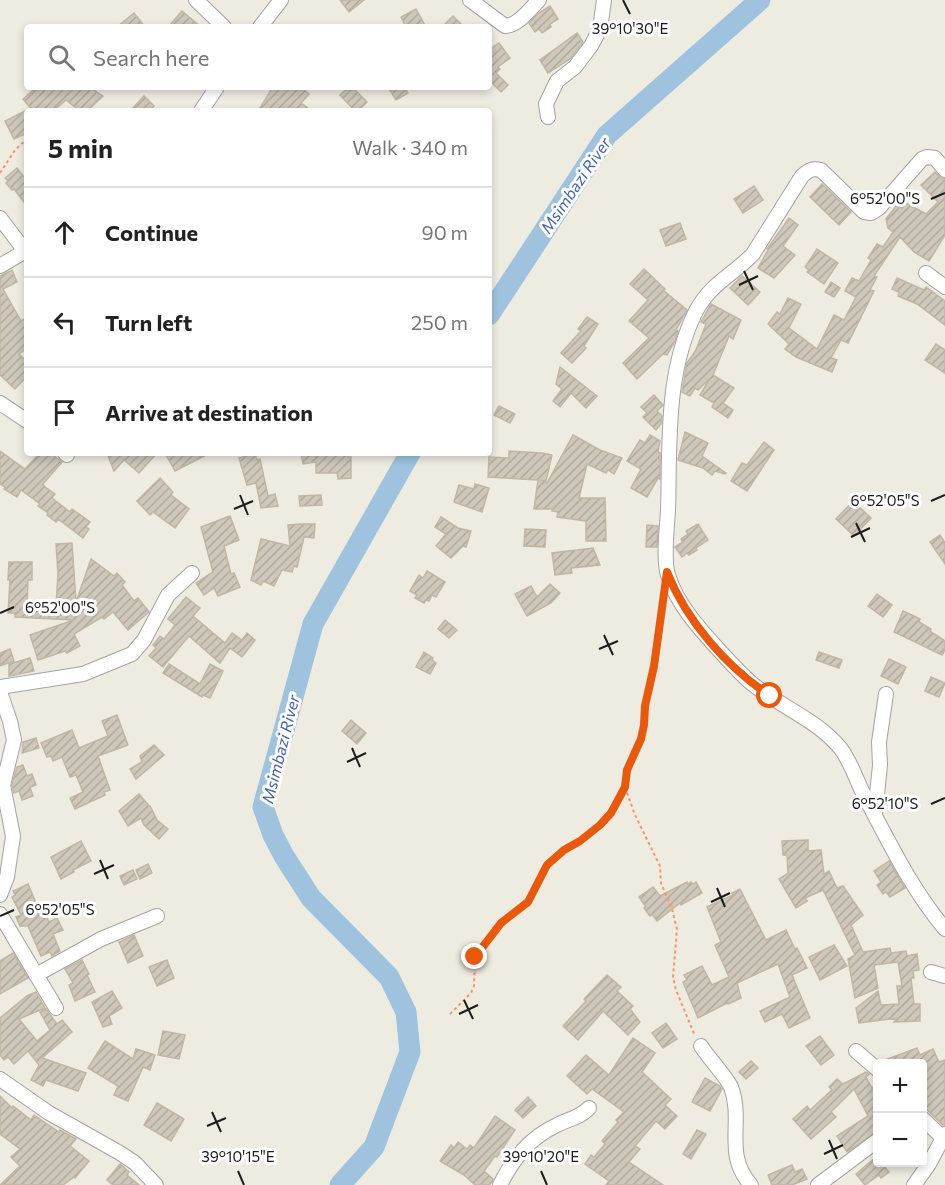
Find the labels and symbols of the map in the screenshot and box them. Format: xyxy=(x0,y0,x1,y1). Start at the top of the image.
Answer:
text: 39°10'30"E xyxy=(592,19,668,37)
water label: Msimbazi River xyxy=(536,133,614,236)
text: 6°52'00"S xyxy=(850,189,920,207)
text: 6°52'05"S xyxy=(851,491,920,509)
text: 6°52'00"S xyxy=(25,598,95,616)
route start xyxy=(756,682,782,708)
water label: Msimbazi River xyxy=(257,692,303,805)
text: 6°52'10"S xyxy=(852,794,919,812)
text: 6°52'05"S xyxy=(26,900,95,918)
route end xyxy=(461,943,487,969)
text: 39°10'15"E xyxy=(201,1147,275,1165)
text: 39°10'20"E xyxy=(503,1147,579,1165)

